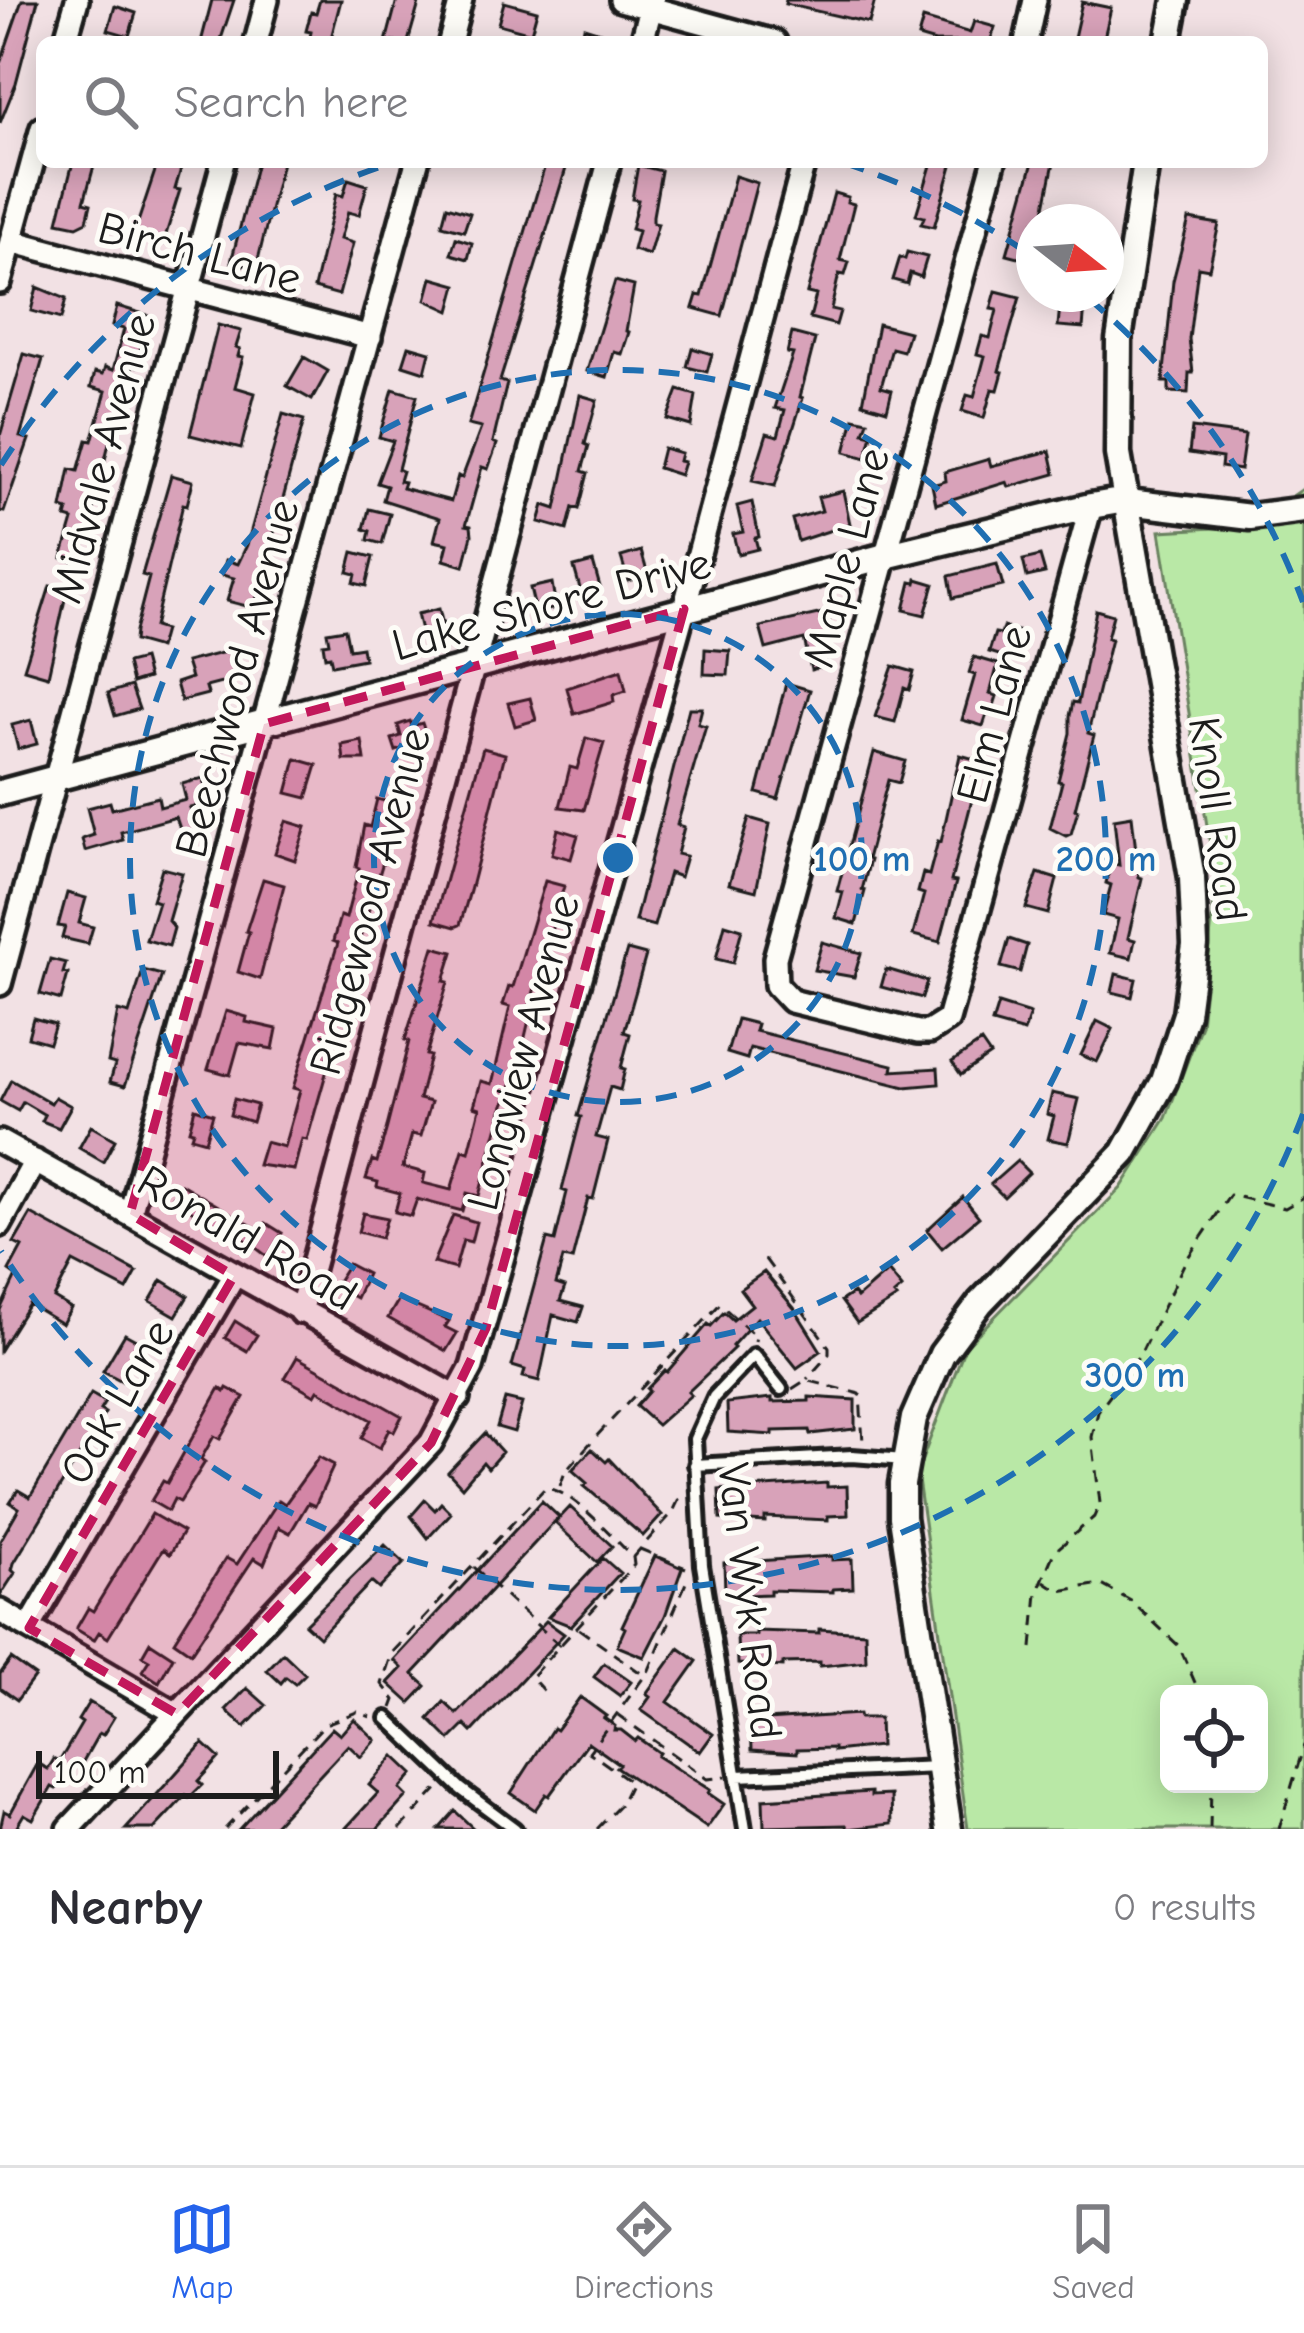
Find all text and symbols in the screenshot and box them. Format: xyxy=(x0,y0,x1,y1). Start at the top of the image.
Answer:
search box xyxy=(36,36,1268,168)
icon: search xyxy=(78,69,144,135)
text: Search here xyxy=(174,76,408,128)
street label: Birch Lane xyxy=(93,201,307,305)
north arrow xyxy=(1016,204,1124,312)
street label: Midvale Avenue xyxy=(39,308,167,609)
street label: Maple Lane xyxy=(792,442,900,672)
street label: Beechwood Avenue xyxy=(164,494,310,863)
street label: Lake Shore Drive xyxy=(386,536,716,671)
street label: Elm Lane xyxy=(945,620,1043,809)
street label: Knoll Road xyxy=(1178,714,1258,925)
street label: Ridgewood Avenue xyxy=(299,722,441,1080)
centre of rings xyxy=(597,837,639,879)
text: 100 m xyxy=(814,839,910,880)
text: 200 m xyxy=(1056,839,1156,880)
street label: Longview Avenue xyxy=(456,889,590,1216)
street label: Ronald Road xyxy=(129,1154,366,1321)
street label: Oak Lane xyxy=(49,1310,185,1493)
text: 300 m xyxy=(1085,1355,1185,1396)
street label: Van Wyk Road xyxy=(707,1460,793,1742)
map controls xyxy=(1160,1685,1268,1793)
button: locate xyxy=(1160,1685,1268,1793)
scale bar xyxy=(36,1745,279,1798)
text: 100 m xyxy=(54,1753,146,1791)
text: Nearby xyxy=(48,1878,202,1937)
text: 0 results xyxy=(1113,1885,1256,1930)
tab: Map xyxy=(169,2196,235,2306)
tab: Directions xyxy=(574,2196,714,2306)
tab: Saved xyxy=(1052,2196,1135,2306)

